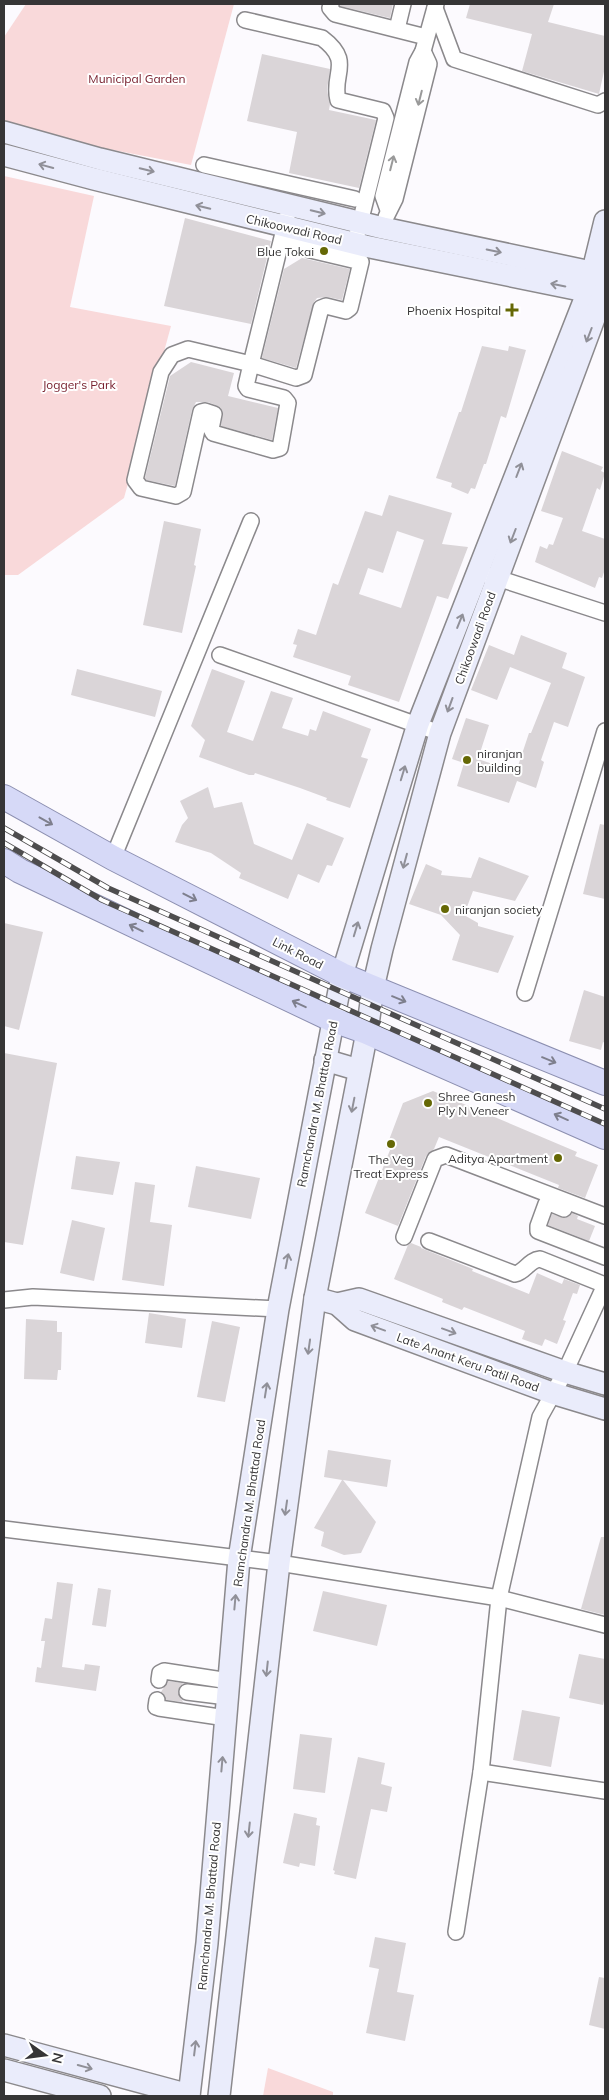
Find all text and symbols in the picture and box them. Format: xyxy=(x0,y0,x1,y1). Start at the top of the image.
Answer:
park label: Municipal Garden xyxy=(88,71,186,86)
one-way arrow xyxy=(415,89,425,105)
one-way arrow xyxy=(387,156,397,172)
one-way arrow xyxy=(39,161,55,171)
one-way arrow xyxy=(139,166,155,175)
one-way arrow xyxy=(196,201,212,211)
one-way arrow xyxy=(310,208,326,217)
street label: Chikoowadi Road xyxy=(245,211,343,247)
place label: Blue Tokai xyxy=(257,244,314,259)
marker: Blue Tokai xyxy=(318,245,330,257)
one-way arrow xyxy=(486,247,502,256)
one-way arrow xyxy=(550,280,566,289)
place label: Phoenix Hospital xyxy=(407,303,501,318)
marker: Phoenix Hospital xyxy=(505,303,519,317)
one-way arrow xyxy=(584,327,593,342)
park label: Jogger's Park xyxy=(42,377,116,392)
one-way arrow xyxy=(515,462,524,478)
one-way arrow xyxy=(508,528,517,544)
street label: Chikoowadi Road xyxy=(451,589,499,687)
one-way arrow xyxy=(455,614,465,629)
one-way arrow xyxy=(445,697,454,712)
place label: niranjan building xyxy=(477,746,523,775)
marker: niranjan building xyxy=(461,754,473,766)
one-way arrow xyxy=(399,766,409,782)
one-way arrow xyxy=(39,816,53,826)
one-way arrow xyxy=(400,853,410,869)
one-way arrow xyxy=(182,893,197,902)
place label: niranjan society xyxy=(455,902,543,917)
marker: niranjan society xyxy=(439,903,451,915)
one-way arrow xyxy=(352,921,361,937)
one-way arrow xyxy=(129,923,144,932)
street label: Link Road xyxy=(270,934,326,972)
one-way arrow xyxy=(391,995,406,1004)
one-way arrow xyxy=(292,999,307,1009)
street label: Ramchandra M. Bhattad Road xyxy=(294,1020,340,1188)
one-way arrow xyxy=(541,1056,556,1065)
place label: Shree Ganesh Ply N Veneer xyxy=(438,1089,516,1118)
one-way arrow xyxy=(347,1097,357,1113)
marker: Shree Ganesh Ply N Veneer xyxy=(422,1097,434,1109)
one-way arrow xyxy=(554,1112,569,1122)
marker: The Veg Treat Express xyxy=(385,1138,397,1150)
place label: Aditya Apartment xyxy=(448,1151,548,1166)
place label: The Veg Treat Express xyxy=(353,1152,429,1181)
marker: Aditya Apartment xyxy=(552,1152,564,1164)
one-way arrow xyxy=(283,1254,293,1270)
one-way arrow xyxy=(371,1323,386,1333)
one-way arrow xyxy=(441,1327,457,1336)
street label: Late Anant Keru Patil Road xyxy=(395,1329,541,1395)
one-way arrow xyxy=(303,1338,313,1354)
one-way arrow xyxy=(261,1382,271,1398)
street label: Ramchandra M. Bhattad Road xyxy=(230,1418,268,1588)
one-way arrow xyxy=(281,1499,291,1515)
one-way arrow xyxy=(231,1595,240,1611)
one-way arrow xyxy=(262,1661,272,1677)
one-way arrow xyxy=(217,1757,227,1773)
street label: Ramchandra M. Bhattad Road xyxy=(194,1821,224,1991)
one-way arrow xyxy=(244,1822,254,1838)
north arrow xyxy=(20,2030,70,2080)
one-way arrow xyxy=(190,2040,200,2056)
text: N xyxy=(48,2051,68,2065)
one-way arrow xyxy=(76,2062,92,2072)

